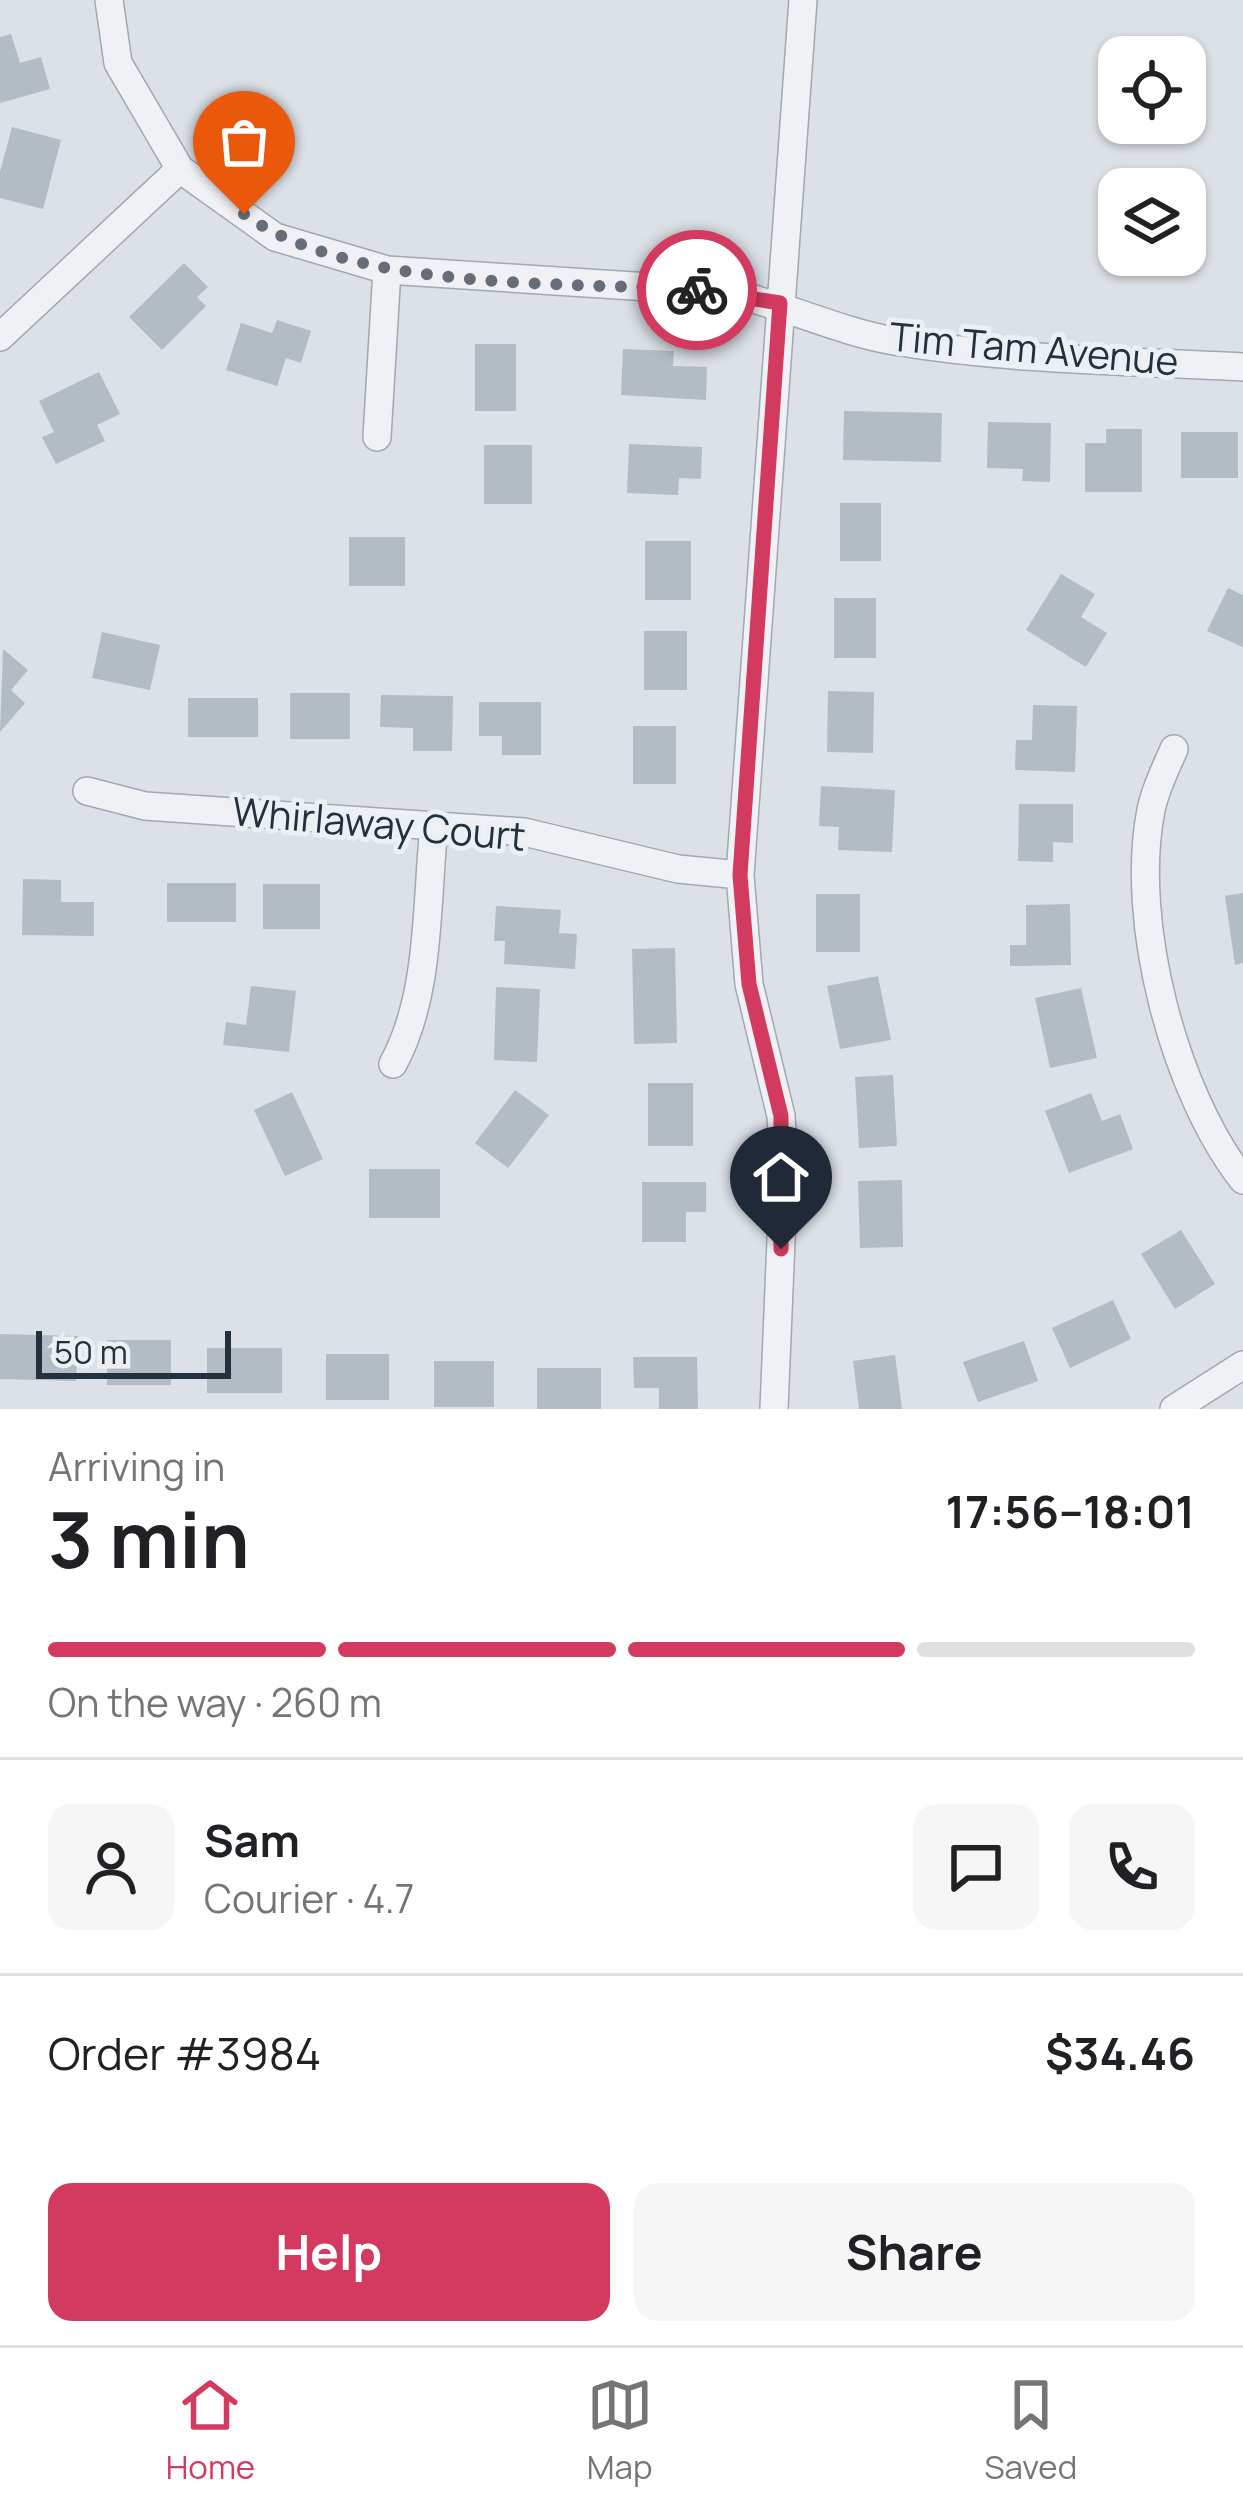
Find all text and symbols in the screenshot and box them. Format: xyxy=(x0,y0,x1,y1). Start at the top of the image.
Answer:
map controls xyxy=(1098,36,1206,276)
button: locate xyxy=(1098,36,1206,144)
pin xyxy=(193,91,295,214)
icon: bag xyxy=(211,109,277,175)
button: layers xyxy=(1098,168,1206,276)
courier xyxy=(637,230,757,350)
icon: bike xyxy=(664,257,730,323)
street label: Tim Tam Avenue xyxy=(887,308,1181,388)
street label: Whirlaway Court xyxy=(230,783,528,863)
pin xyxy=(730,1126,832,1249)
icon: home xyxy=(748,1144,814,1210)
scale bar xyxy=(36,1325,231,1378)
text: 50 m xyxy=(54,1329,128,1374)
text: Arriving in xyxy=(48,1439,225,1493)
text: 17:56–18:01 xyxy=(945,1480,1195,1542)
text: 3 min xyxy=(48,1485,250,1591)
text: On the way · 260 m xyxy=(48,1675,382,1729)
button: person xyxy=(48,1804,174,1930)
button: chat xyxy=(913,1804,1039,1930)
button: phone xyxy=(1069,1804,1195,1930)
text: Sam xyxy=(204,1809,300,1871)
text: Courier · 4.7 xyxy=(204,1871,414,1925)
text: Order #3984 xyxy=(48,2022,321,2084)
text: $34.46 xyxy=(1045,2022,1195,2084)
button: Help xyxy=(48,2183,610,2321)
button: Share xyxy=(634,2183,1195,2321)
tab: Home xyxy=(166,2372,255,2489)
tab: Map xyxy=(587,2372,653,2489)
tab: Saved xyxy=(984,2372,1077,2489)

